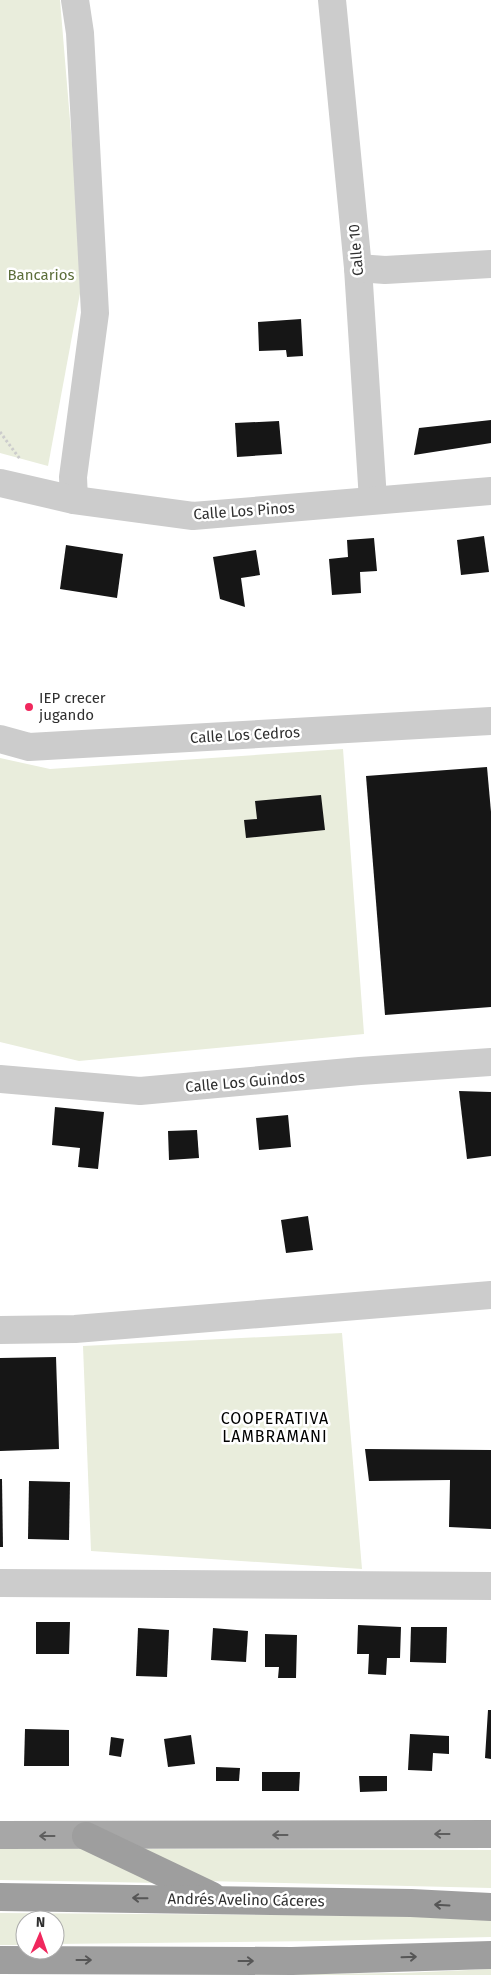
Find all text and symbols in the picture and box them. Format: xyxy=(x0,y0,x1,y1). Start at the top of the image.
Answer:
street label: Calle 10 xyxy=(345,223,367,277)
park label: Bancarios xyxy=(7,266,75,284)
street label: Calle Los Pinos xyxy=(193,498,295,524)
place label: IEP crecer jugando xyxy=(38,689,106,724)
marker: IEP crecer jugando xyxy=(23,701,35,713)
street label: Calle Los Cedros xyxy=(189,723,301,747)
street label: Calle Los Guindos xyxy=(184,1068,306,1096)
district label: COOPERATIVA LAMBRAMANI xyxy=(221,1409,329,1446)
one-way arrow xyxy=(435,1829,451,1839)
one-way arrow xyxy=(272,1830,288,1840)
one-way arrow xyxy=(40,1831,56,1841)
street label: Andrés Avelino Cáceres xyxy=(167,1890,325,1910)
one-way arrow xyxy=(132,1894,148,1903)
one-way arrow xyxy=(435,1900,451,1910)
north arrow xyxy=(15,1910,65,1960)
text: N xyxy=(35,1914,45,1931)
one-way arrow xyxy=(400,1953,416,1962)
one-way arrow xyxy=(75,1955,91,1965)
one-way arrow xyxy=(238,1956,254,1966)

